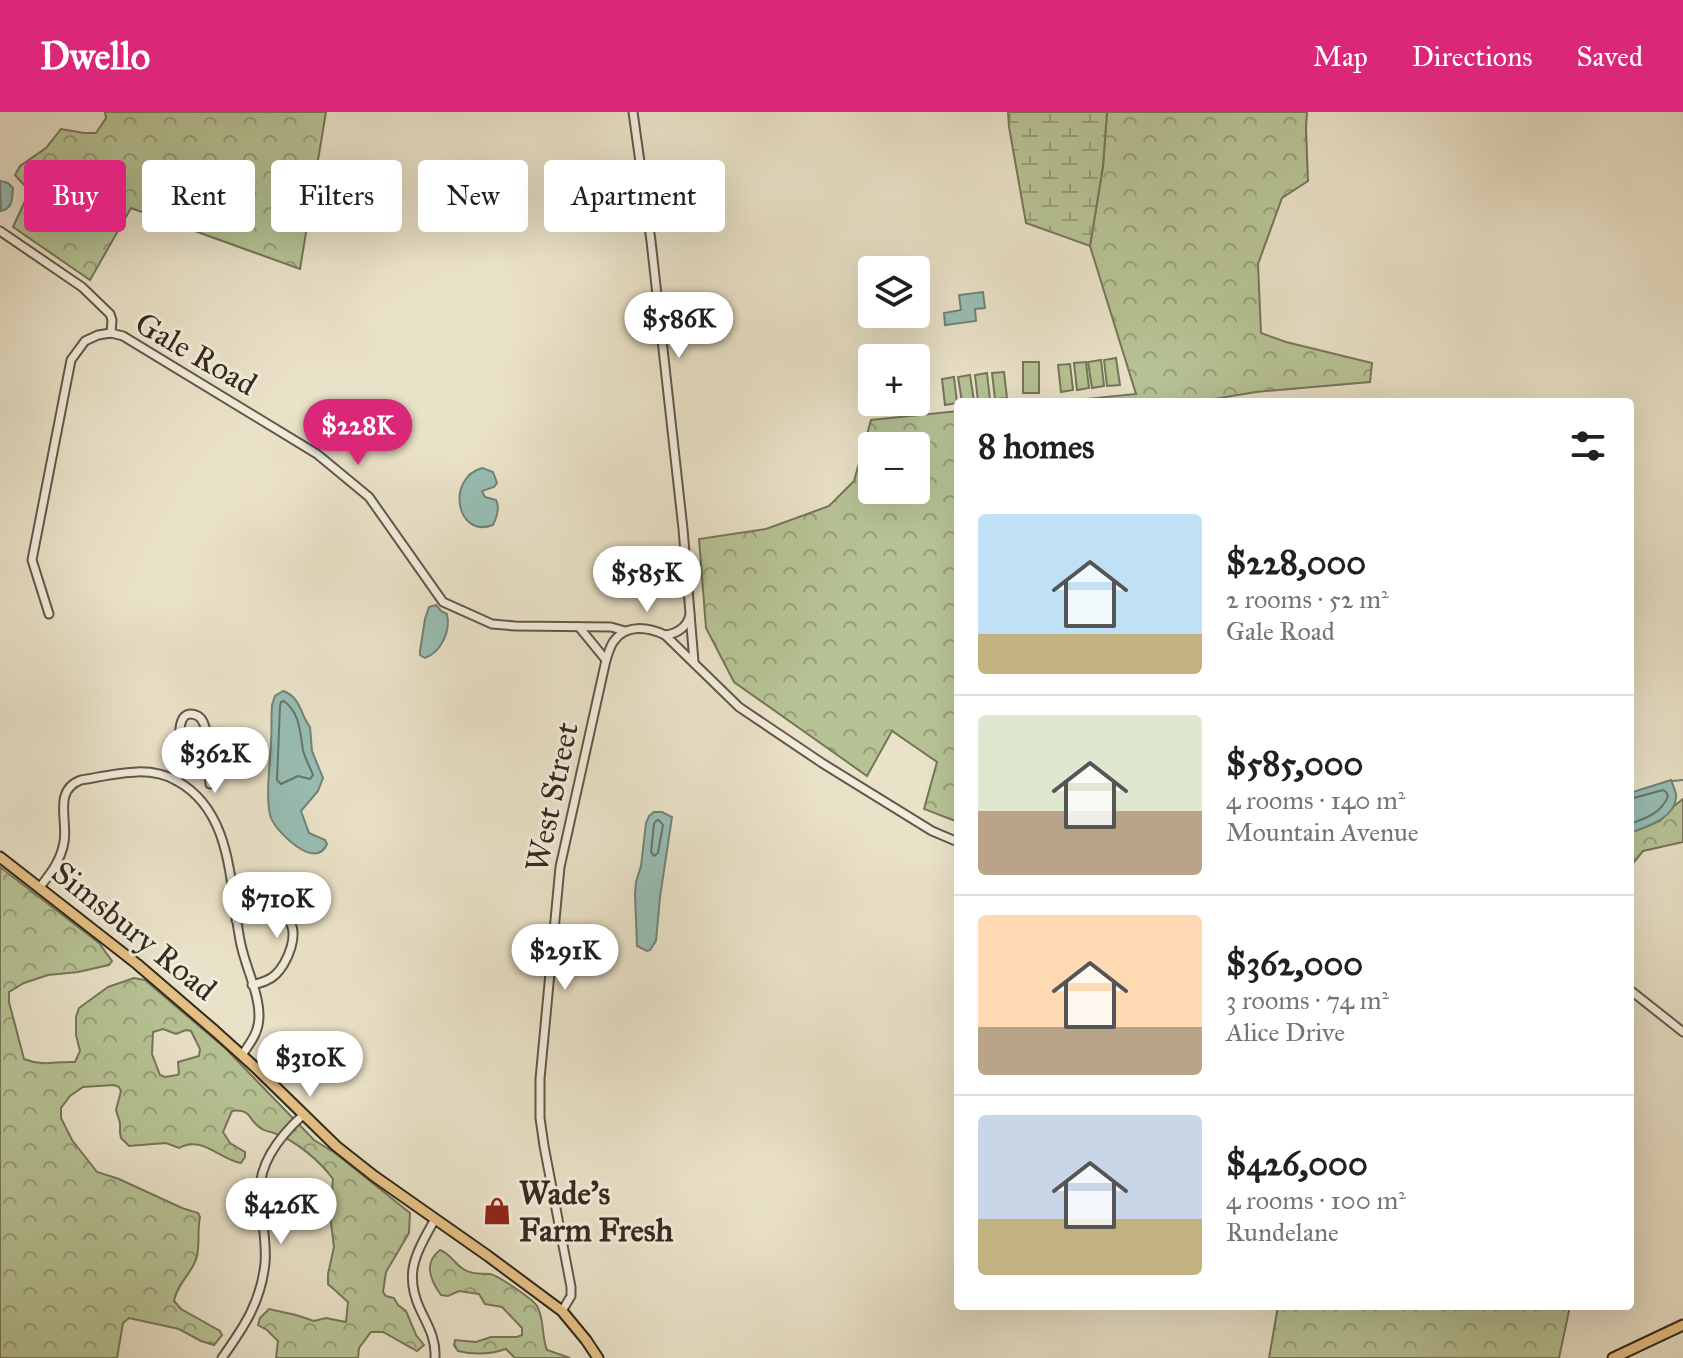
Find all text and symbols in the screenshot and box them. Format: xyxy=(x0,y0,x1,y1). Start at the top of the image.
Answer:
text: Dwello xyxy=(40,33,150,79)
text: Map xyxy=(1313,39,1368,74)
text: Directions xyxy=(1412,39,1533,74)
text: Saved xyxy=(1577,39,1643,74)
chip: Buy xyxy=(24,160,126,232)
chip: Rent xyxy=(142,160,255,232)
chip: Filters xyxy=(271,160,402,232)
chip: New xyxy=(418,160,528,232)
chip: Apartment xyxy=(544,160,725,232)
map controls xyxy=(858,256,930,504)
button: layers xyxy=(858,256,930,328)
pin: $586K xyxy=(623,292,735,360)
text: $586K xyxy=(642,302,716,334)
street label: Gale Road xyxy=(128,304,264,404)
button: + xyxy=(858,344,930,416)
pin: $228K xyxy=(302,399,414,467)
text: $228K xyxy=(321,409,395,441)
icon: filters xyxy=(1566,424,1610,468)
text: 8 homes xyxy=(978,426,1094,467)
button: − xyxy=(858,432,930,504)
text: $228,000 xyxy=(1226,542,1366,583)
pin: $585K xyxy=(591,546,703,614)
icon: home xyxy=(1042,546,1138,642)
text: $585K xyxy=(611,556,683,588)
text: 2 rooms · 52 m² xyxy=(1226,583,1389,615)
text: Gale Road xyxy=(1226,615,1335,647)
street label: West Street xyxy=(517,719,587,875)
pin: $362K xyxy=(159,727,271,795)
text: $362K xyxy=(180,737,250,769)
text: $585,000 xyxy=(1226,743,1363,784)
icon: home xyxy=(1042,747,1138,843)
text: 4 rooms · 140 m² xyxy=(1226,784,1405,816)
text: Mountain Avenue xyxy=(1226,816,1419,848)
street label: Simsbury Road xyxy=(44,853,224,1009)
pin: $710K xyxy=(221,872,333,940)
text: $710K xyxy=(240,882,314,914)
pin: $291K xyxy=(509,924,621,992)
text: $291K xyxy=(530,934,600,966)
text: $362,000 xyxy=(1226,943,1363,984)
icon: home xyxy=(1042,947,1138,1043)
text: 3 rooms · 74 m² xyxy=(1226,984,1389,1016)
text: Alice Drive xyxy=(1226,1016,1345,1048)
pin: $310K xyxy=(254,1031,366,1099)
text: $310K xyxy=(275,1041,345,1073)
text: $426,000 xyxy=(1226,1143,1368,1184)
icon: home xyxy=(1042,1147,1138,1243)
place label: Wade's Farm Fresh xyxy=(519,1174,673,1250)
pin: $426K xyxy=(225,1178,337,1246)
text: 4 rooms · 100 m² xyxy=(1226,1184,1406,1216)
text: $426K xyxy=(244,1188,318,1220)
shop icon: Wade's Farm Fresh xyxy=(482,1196,512,1226)
text: Rundelane xyxy=(1226,1216,1339,1248)

